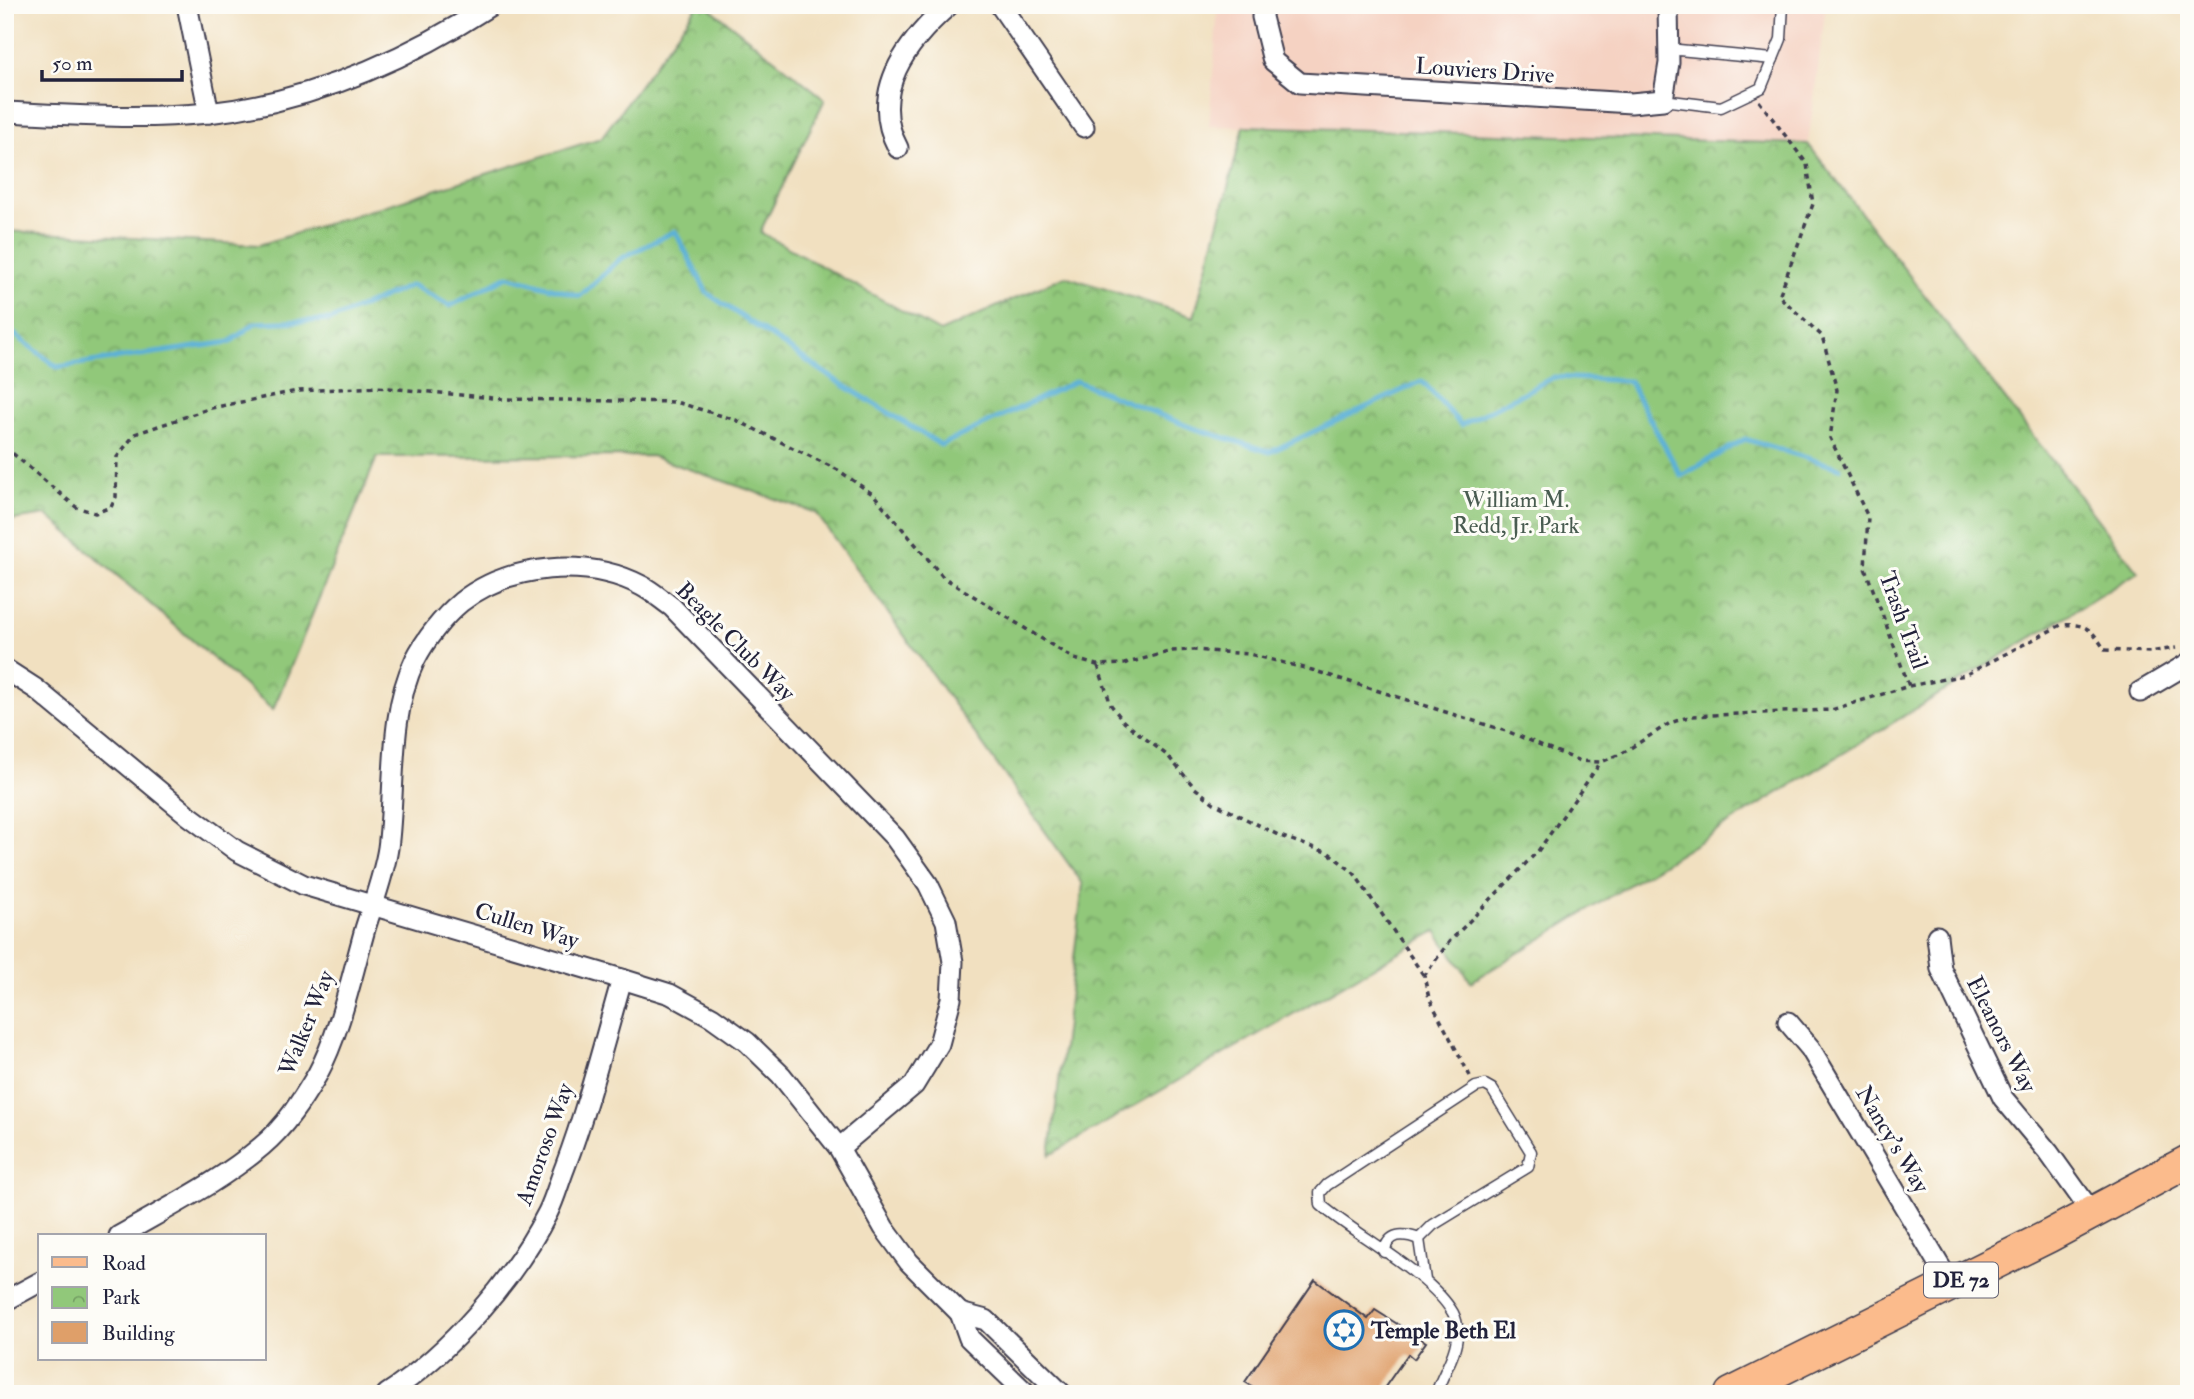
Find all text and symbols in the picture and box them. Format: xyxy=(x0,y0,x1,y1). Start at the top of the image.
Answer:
scale bar xyxy=(42,38,182,82)
text: 50 m xyxy=(52,50,93,77)
street label: Louviers Drive xyxy=(1414,51,1556,90)
park label: William M. Redd, Jr. Park xyxy=(1452,485,1580,540)
street label: Trash Trail xyxy=(1872,567,1935,673)
street label: Beagle Club Way xyxy=(670,576,802,708)
street label: Cullen Way xyxy=(471,896,583,955)
street label: Walker Way xyxy=(272,965,341,1081)
street label: Eleanors Way xyxy=(1960,971,2044,1098)
street label: Amoroso Way xyxy=(509,1078,580,1210)
street label: Nancy's Way xyxy=(1849,1080,1936,1199)
legend xyxy=(38,1234,266,1360)
text: Road xyxy=(102,1250,147,1277)
road number: DE 72 xyxy=(1924,1262,1998,1298)
text: Park xyxy=(102,1284,140,1311)
synagogue icon: Temple Beth El xyxy=(1323,1309,1365,1351)
place label: Temple Beth El xyxy=(1370,1316,1517,1346)
text: Building xyxy=(102,1320,175,1347)

